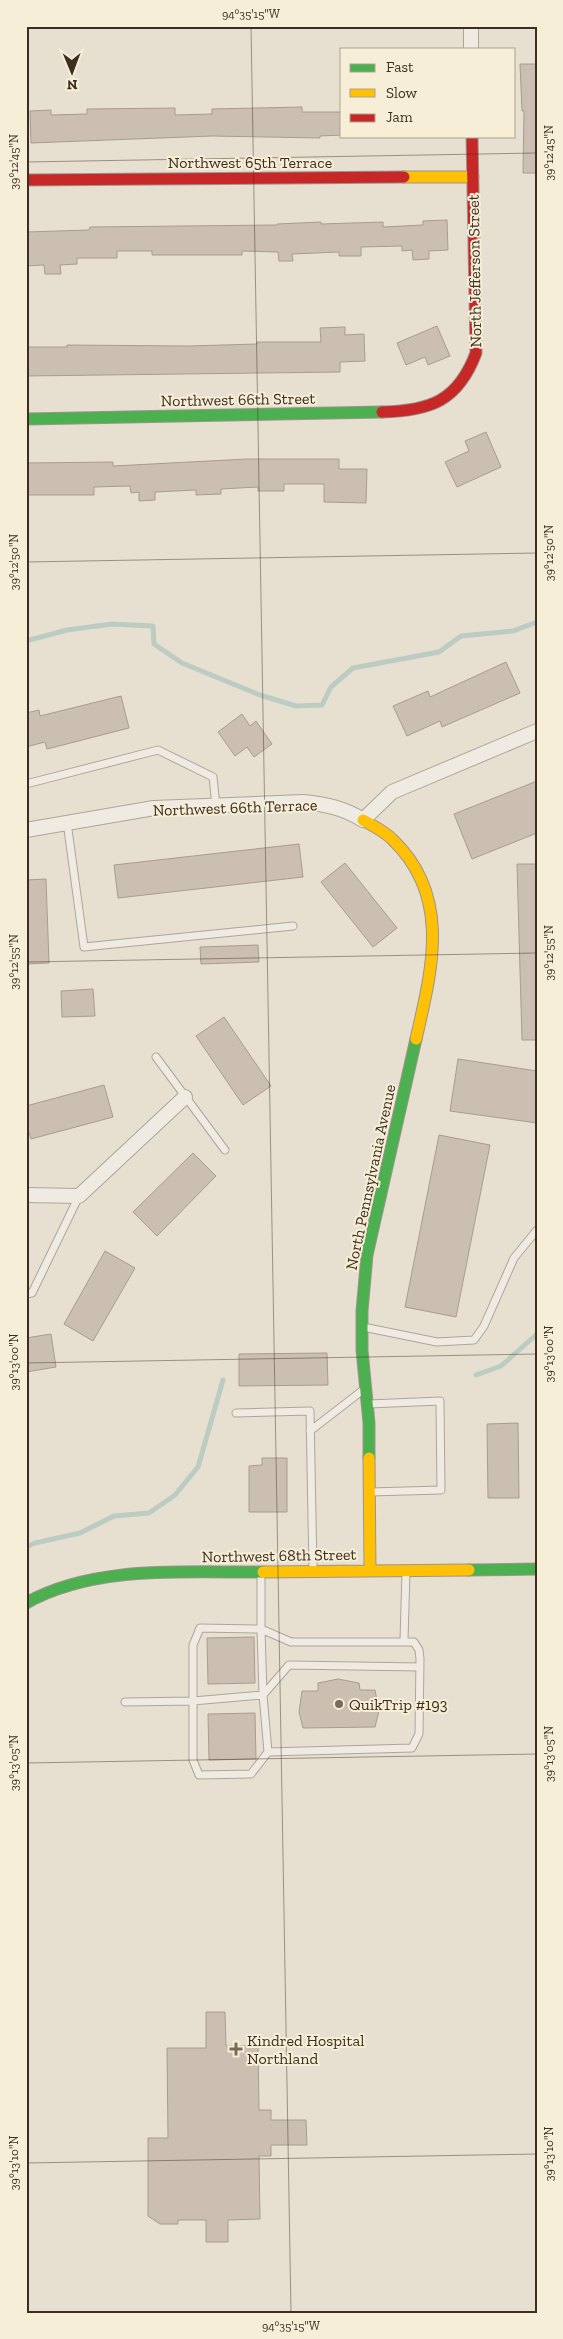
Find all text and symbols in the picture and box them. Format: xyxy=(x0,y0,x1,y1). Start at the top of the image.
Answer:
text: 94°35'15"W xyxy=(222,7,281,21)
north arrow xyxy=(48,48,98,98)
legend xyxy=(340,48,516,138)
text: Fast xyxy=(386,58,414,76)
text: N xyxy=(66,76,78,93)
text: Slow xyxy=(386,84,418,102)
text: Jam xyxy=(386,108,413,126)
text: 39°12'45"N xyxy=(542,125,556,181)
text: 39°12'45"N xyxy=(7,134,21,190)
street label: Northwest 65th Terrace xyxy=(168,153,332,172)
street label: North Jefferson Street xyxy=(464,194,485,348)
street label: Northwest 66th Street xyxy=(161,389,316,410)
text: 39°12'50"N xyxy=(542,525,556,581)
text: 39°12'50"N xyxy=(7,534,21,590)
street label: Northwest 66th Terrace xyxy=(152,795,318,820)
text: 39°12'55"N xyxy=(542,925,556,981)
text: 39°12'55"N xyxy=(7,934,21,990)
street label: North Pennsylvania Avenue xyxy=(341,1082,399,1272)
text: 39°13'00"N xyxy=(542,1325,556,1382)
text: 39°13'00"N xyxy=(7,1333,21,1390)
street label: Northwest 68th Street xyxy=(201,1545,357,1566)
place label: QuikTrip #193 xyxy=(349,1695,448,1714)
marker: QuikTrip #193 xyxy=(333,1698,345,1710)
text: 39°13'05"N xyxy=(542,1726,556,1782)
text: 39°13'05"N xyxy=(7,1735,21,1791)
place label: Kindred Hospital Northland xyxy=(247,2031,365,2068)
marker: Kindred Hospital Northland xyxy=(229,2042,243,2056)
text: 39°13'10"N xyxy=(542,2127,556,2181)
text: 39°13'10"N xyxy=(7,2136,21,2190)
text: 94°35'15"W xyxy=(262,2319,321,2333)

